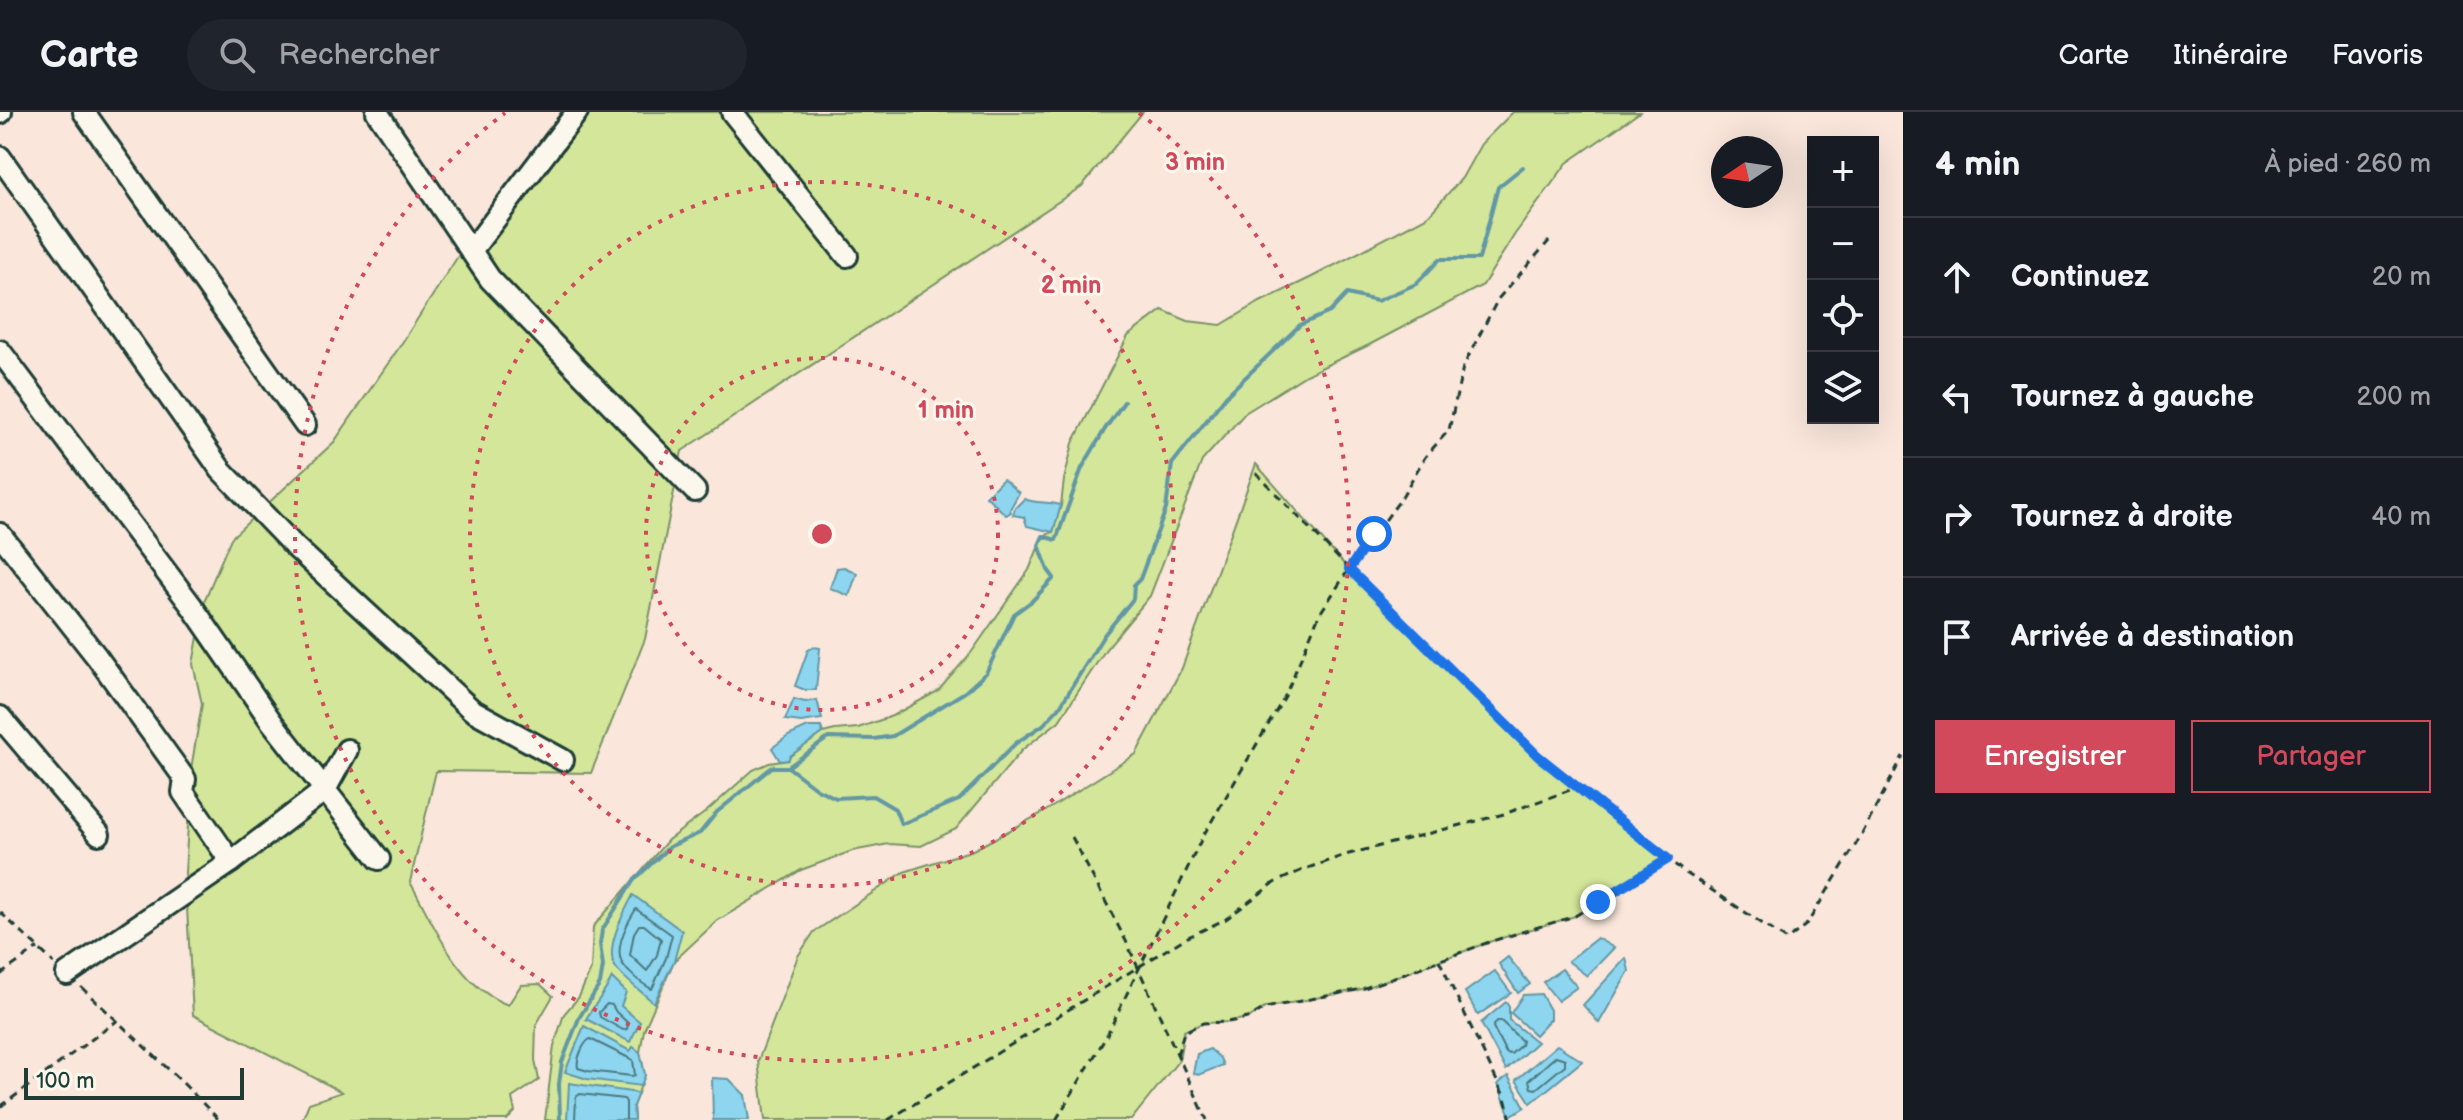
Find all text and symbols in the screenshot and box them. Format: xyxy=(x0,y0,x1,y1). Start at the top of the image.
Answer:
search box xyxy=(187,19,747,91)
text: Carte xyxy=(40,33,139,78)
icon: search xyxy=(215,33,259,77)
text: Rechercher xyxy=(279,37,439,73)
text: Carte xyxy=(2059,39,2129,72)
text: Itinéraire xyxy=(2173,39,2288,72)
text: Favoris xyxy=(2332,39,2423,72)
north arrow xyxy=(1711,136,1783,208)
map controls xyxy=(1807,136,1879,424)
button: + xyxy=(1807,136,1879,208)
text: 4 min xyxy=(1935,144,2021,185)
text: 3 min xyxy=(1165,148,1225,177)
text: À pied · 260 m xyxy=(2265,149,2431,180)
button: − xyxy=(1807,208,1879,280)
icon: ahead xyxy=(1935,255,1979,299)
text: Continuez xyxy=(2011,259,2149,295)
text: 20 m xyxy=(2372,262,2431,293)
text: 2 min xyxy=(1041,271,1101,300)
button: locate xyxy=(1807,280,1879,352)
button: layers xyxy=(1807,352,1879,424)
icon: left xyxy=(1935,375,1979,419)
text: Tournez à gauche xyxy=(2011,379,2254,415)
text: 200 m xyxy=(2357,382,2431,413)
text: 1 min xyxy=(918,396,974,425)
icon: right xyxy=(1935,495,1979,539)
text: Tournez à droite xyxy=(2011,499,2233,535)
text: 40 m xyxy=(2371,502,2431,533)
route start xyxy=(1356,516,1392,552)
centre of rings xyxy=(808,520,836,548)
icon: arrive xyxy=(1935,615,1979,659)
text: Arrivée à destination xyxy=(2011,619,2294,655)
button: Enregistrer xyxy=(1935,720,2175,793)
button: Partager xyxy=(2191,720,2431,793)
route end xyxy=(1580,884,1616,920)
scale bar xyxy=(24,1064,244,1100)
text: 100 m xyxy=(36,1068,95,1095)

